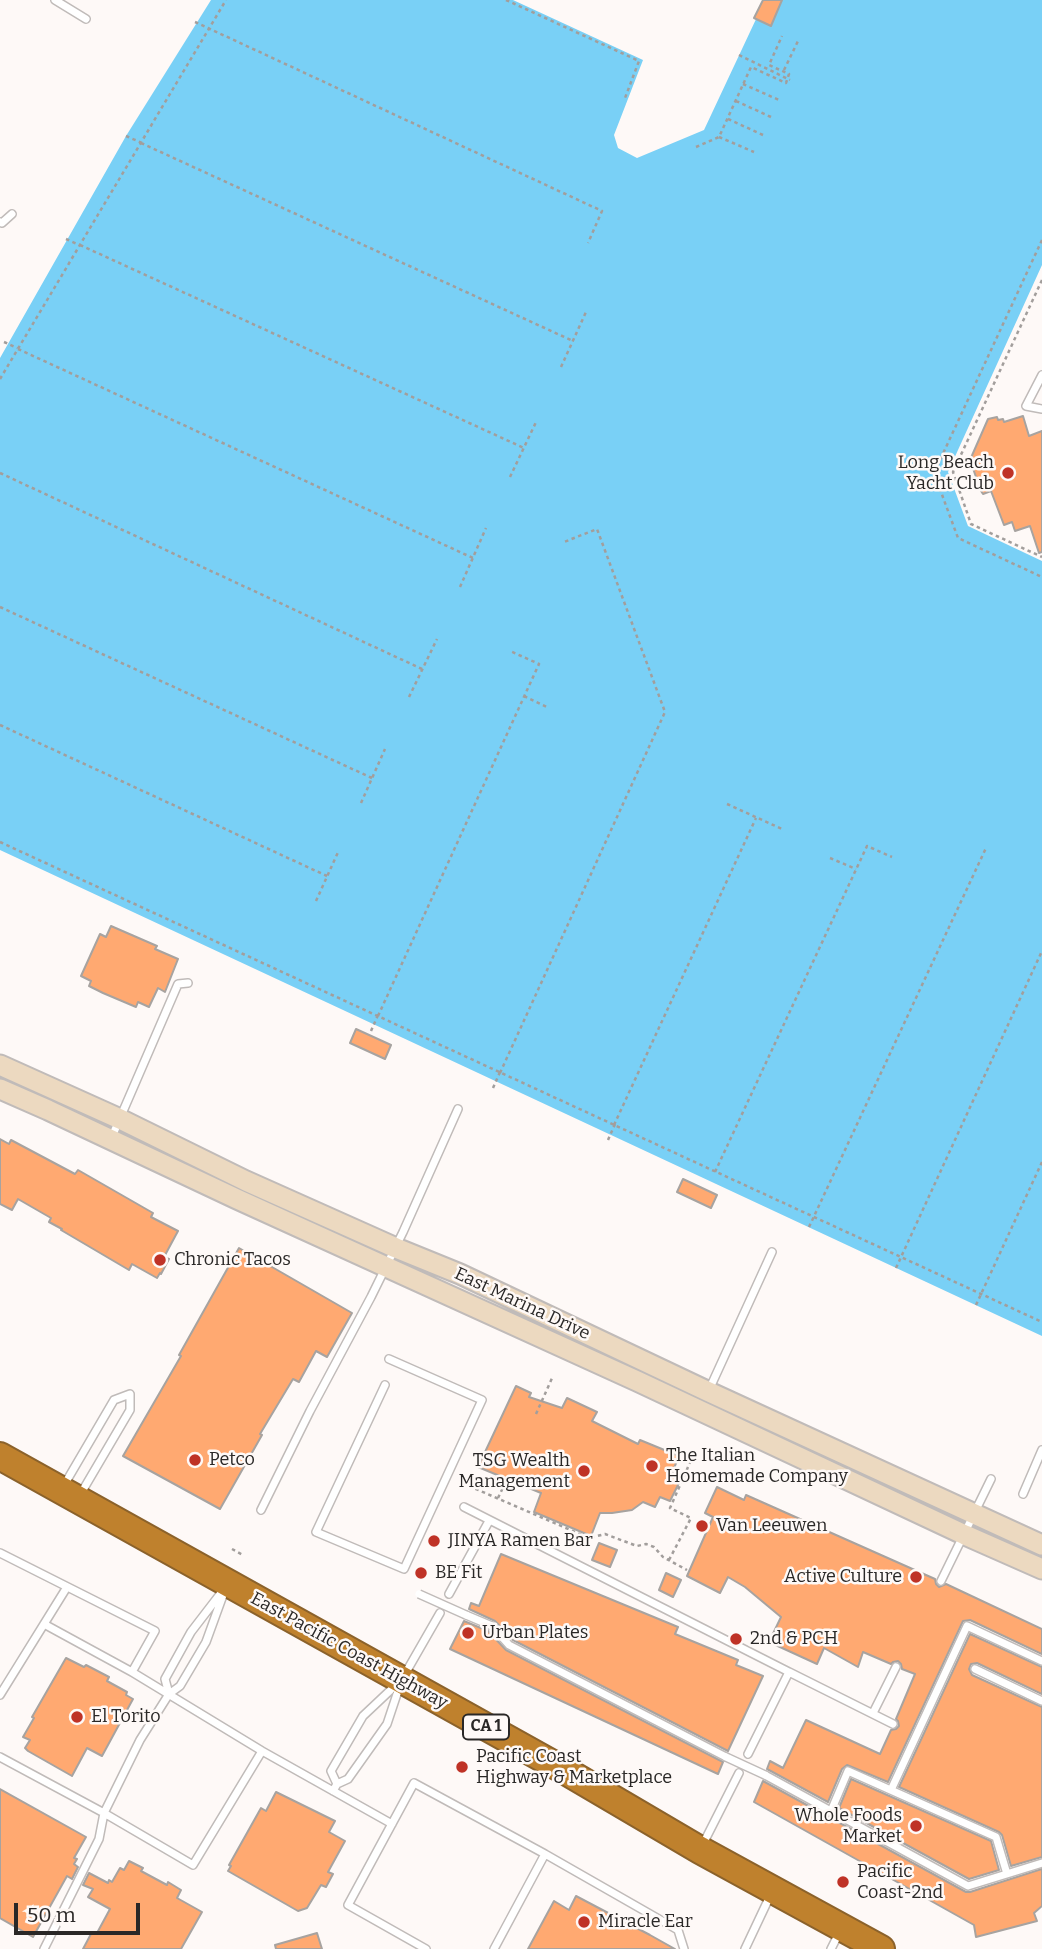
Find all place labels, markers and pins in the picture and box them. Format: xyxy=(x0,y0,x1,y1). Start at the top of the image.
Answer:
place label: Long Beach Yacht Club xyxy=(898,452,994,494)
marker: Long Beach Yacht Club xyxy=(1000,465,1016,481)
place label: Chronic Tacos xyxy=(174,1249,291,1271)
marker: Chronic Tacos xyxy=(152,1252,168,1268)
place label: The Italian Homemade Company xyxy=(666,1445,848,1488)
place label: Petco xyxy=(209,1449,255,1471)
place label: TSG Wealth Management xyxy=(459,1450,570,1492)
marker: Petco xyxy=(187,1452,203,1468)
marker: The Italian Homemade Company xyxy=(644,1458,660,1474)
marker: TSG Wealth Management xyxy=(576,1463,592,1479)
place label: Van Leeuwen xyxy=(716,1515,827,1537)
marker: Van Leeuwen xyxy=(694,1518,710,1534)
place label: JINYA Ramen Bar xyxy=(448,1530,593,1552)
marker: JINYA Ramen Bar xyxy=(426,1533,442,1549)
place label: BE Fit xyxy=(435,1562,483,1584)
marker: BE Fit xyxy=(413,1565,429,1581)
place label: Active Culture xyxy=(784,1566,902,1588)
marker: Active Culture xyxy=(908,1569,924,1585)
place label: Urban Plates xyxy=(482,1622,588,1644)
marker: Urban Plates xyxy=(460,1625,476,1641)
place label: 2nd & PCH xyxy=(750,1628,838,1650)
marker: 2nd & PCH xyxy=(728,1631,744,1647)
place label: El Torito xyxy=(91,1706,161,1728)
marker: El Torito xyxy=(69,1709,85,1725)
place label: Pacific Coast Highway & Marketplace xyxy=(476,1746,672,1788)
marker: Pacific Coast Highway & Marketplace xyxy=(454,1759,470,1775)
place label: Whole Foods Market xyxy=(794,1805,902,1848)
marker: Whole Foods Market xyxy=(908,1818,924,1834)
place label: Pacific Coast-2nd xyxy=(857,1861,943,1904)
marker: Pacific Coast-2nd xyxy=(835,1874,851,1890)
place label: Miracle Ear xyxy=(598,1911,693,1933)
marker: Miracle Ear xyxy=(576,1914,592,1930)

